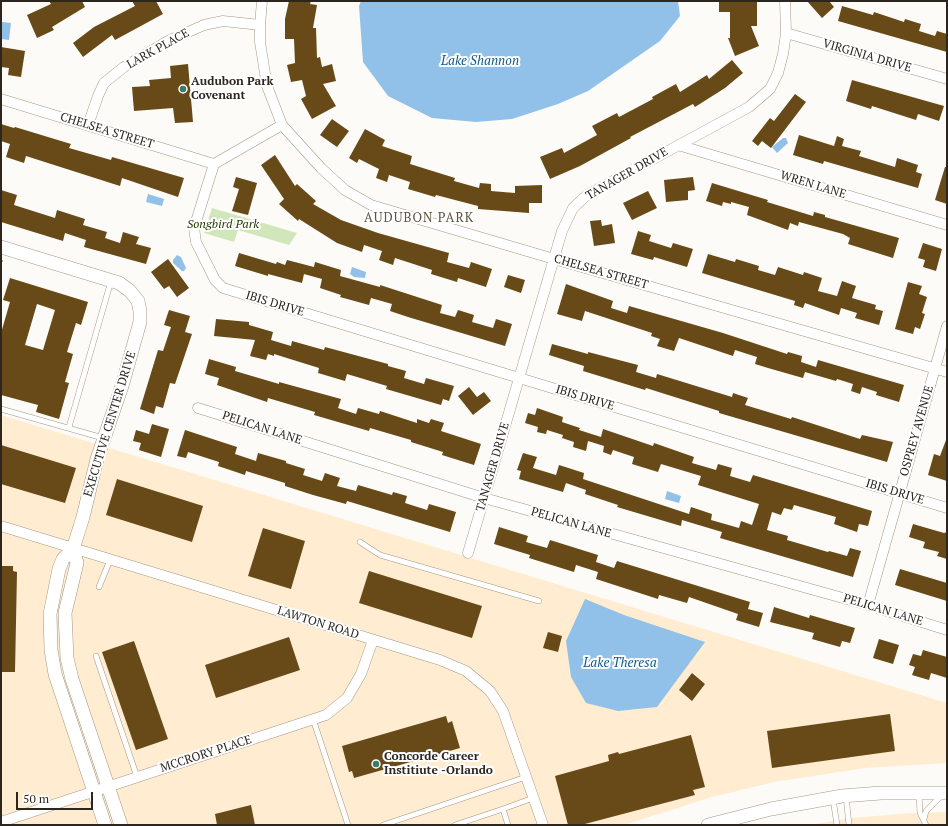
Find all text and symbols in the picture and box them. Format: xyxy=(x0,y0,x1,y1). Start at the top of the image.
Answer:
street label: LARK PLACE xyxy=(124,26,192,72)
street label: VIRGINIA DRIVE xyxy=(821,36,913,76)
water label: Lake Shannon xyxy=(441,53,519,69)
place label: Audubon Park Covenant xyxy=(191,75,273,103)
marker: Audubon Park Covenant xyxy=(178,84,188,94)
street label: CHELSEA STREET xyxy=(58,110,156,152)
street label: TANAGER DRIVE xyxy=(583,145,671,203)
street label: WREN LANE xyxy=(778,168,848,202)
district label: AUDUBON PARK xyxy=(364,210,474,226)
park label: Songbird Park xyxy=(187,218,259,232)
street label: CHELSEA STREET xyxy=(552,252,650,292)
street label: IBIS DRIVE xyxy=(244,288,306,320)
street label: EXECUTIVE CENTER DRIVE xyxy=(81,349,139,499)
street label: IBIS DRIVE xyxy=(554,382,616,414)
street label: OSPREY AVENUE xyxy=(897,384,937,478)
street label: PELICAN LANE xyxy=(220,408,304,448)
street label: TANAGER DRIVE xyxy=(473,421,513,513)
street label: IBIS DRIVE xyxy=(864,476,926,508)
street label: PELICAN LANE xyxy=(529,505,613,541)
street label: PELICAN LANE xyxy=(841,591,925,629)
street label: LAWTON ROAD xyxy=(275,604,361,642)
water label: Lake Theresa xyxy=(583,655,657,671)
street label: MCCRORY PLACE xyxy=(158,732,254,776)
place label: Concorde Career Institiute -Orlando xyxy=(384,750,493,778)
marker: Concorde Career Institiute -Orlando xyxy=(371,759,381,769)
scale bar xyxy=(18,784,95,810)
text: 50 m xyxy=(23,791,49,806)

